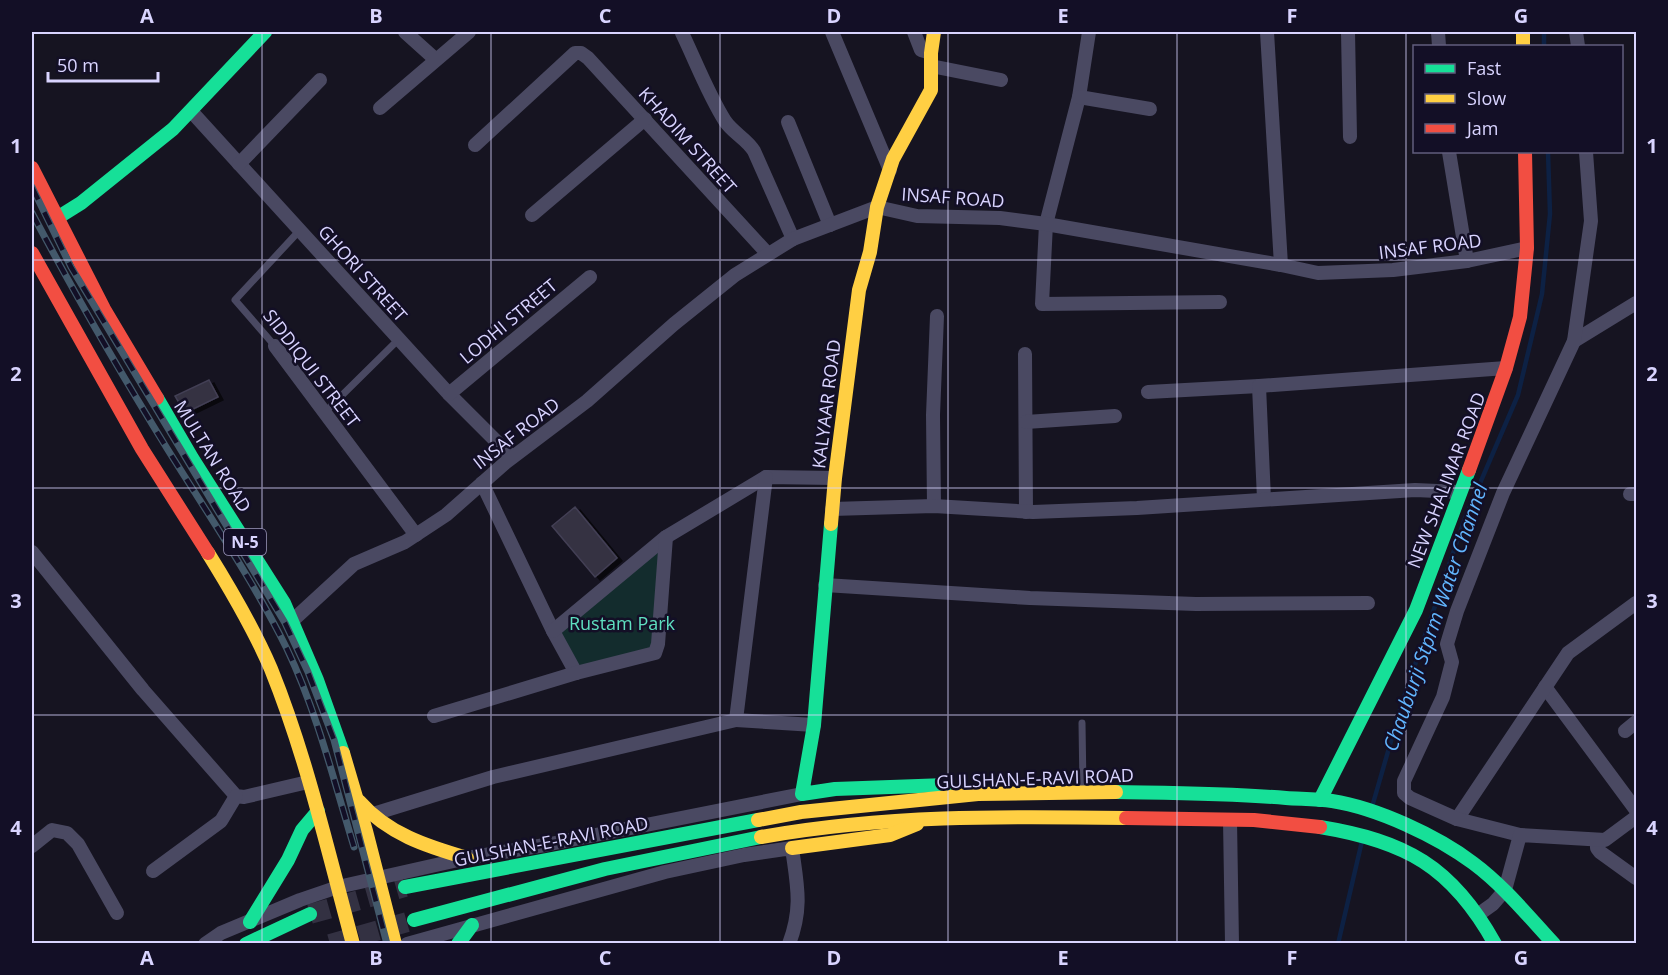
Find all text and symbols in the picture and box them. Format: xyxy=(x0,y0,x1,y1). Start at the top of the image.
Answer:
text: A xyxy=(140,2,154,29)
text: B xyxy=(369,2,383,29)
text: C xyxy=(599,2,612,29)
text: D xyxy=(827,2,841,29)
text: E xyxy=(1057,2,1069,29)
text: F xyxy=(1287,2,1297,29)
text: G xyxy=(1514,2,1528,29)
scale bar xyxy=(48,45,158,83)
legend xyxy=(1413,45,1623,153)
text: 50 m xyxy=(57,53,99,77)
text: Fast xyxy=(1467,56,1501,80)
street label: KHADIM STREET xyxy=(634,82,742,198)
text: Slow xyxy=(1467,86,1506,110)
text: Jam xyxy=(1465,116,1499,140)
text: 1 xyxy=(10,132,22,159)
text: 1 xyxy=(1646,132,1658,159)
street label: INSAF ROAD xyxy=(901,181,1005,213)
street label: GHORI STREET xyxy=(313,220,413,326)
street label: INSAF ROAD xyxy=(1377,228,1483,264)
street label: LODHI STREET xyxy=(454,273,562,369)
street label: SIDDIQUI STREET xyxy=(258,304,366,432)
street label: KALYAAR ROAD xyxy=(806,338,846,470)
text: 2 xyxy=(10,360,22,387)
text: 2 xyxy=(1646,360,1658,387)
street label: NEW SHALIMAR ROAD xyxy=(1401,389,1491,571)
street label: INSAF ROAD xyxy=(468,392,564,474)
street label: MULTAN ROAD xyxy=(169,395,257,517)
water label: Chauburji Stprm Water Channel xyxy=(1376,478,1494,755)
road number: N-5 xyxy=(224,529,266,555)
text: 3 xyxy=(10,587,22,614)
text: 3 xyxy=(1646,587,1658,614)
park label: Rustam Park xyxy=(569,611,676,635)
street label: GULSHAN-E-RAVI ROAD xyxy=(936,763,1134,793)
street label: GULSHAN-E-RAVI ROAD xyxy=(452,810,650,872)
text: 4 xyxy=(10,814,22,841)
text: 4 xyxy=(1646,814,1658,841)
text: A xyxy=(140,944,154,971)
text: B xyxy=(369,944,383,971)
text: C xyxy=(599,944,612,971)
text: D xyxy=(827,944,841,971)
text: E xyxy=(1057,944,1069,971)
text: F xyxy=(1287,944,1297,971)
text: G xyxy=(1514,944,1528,971)

